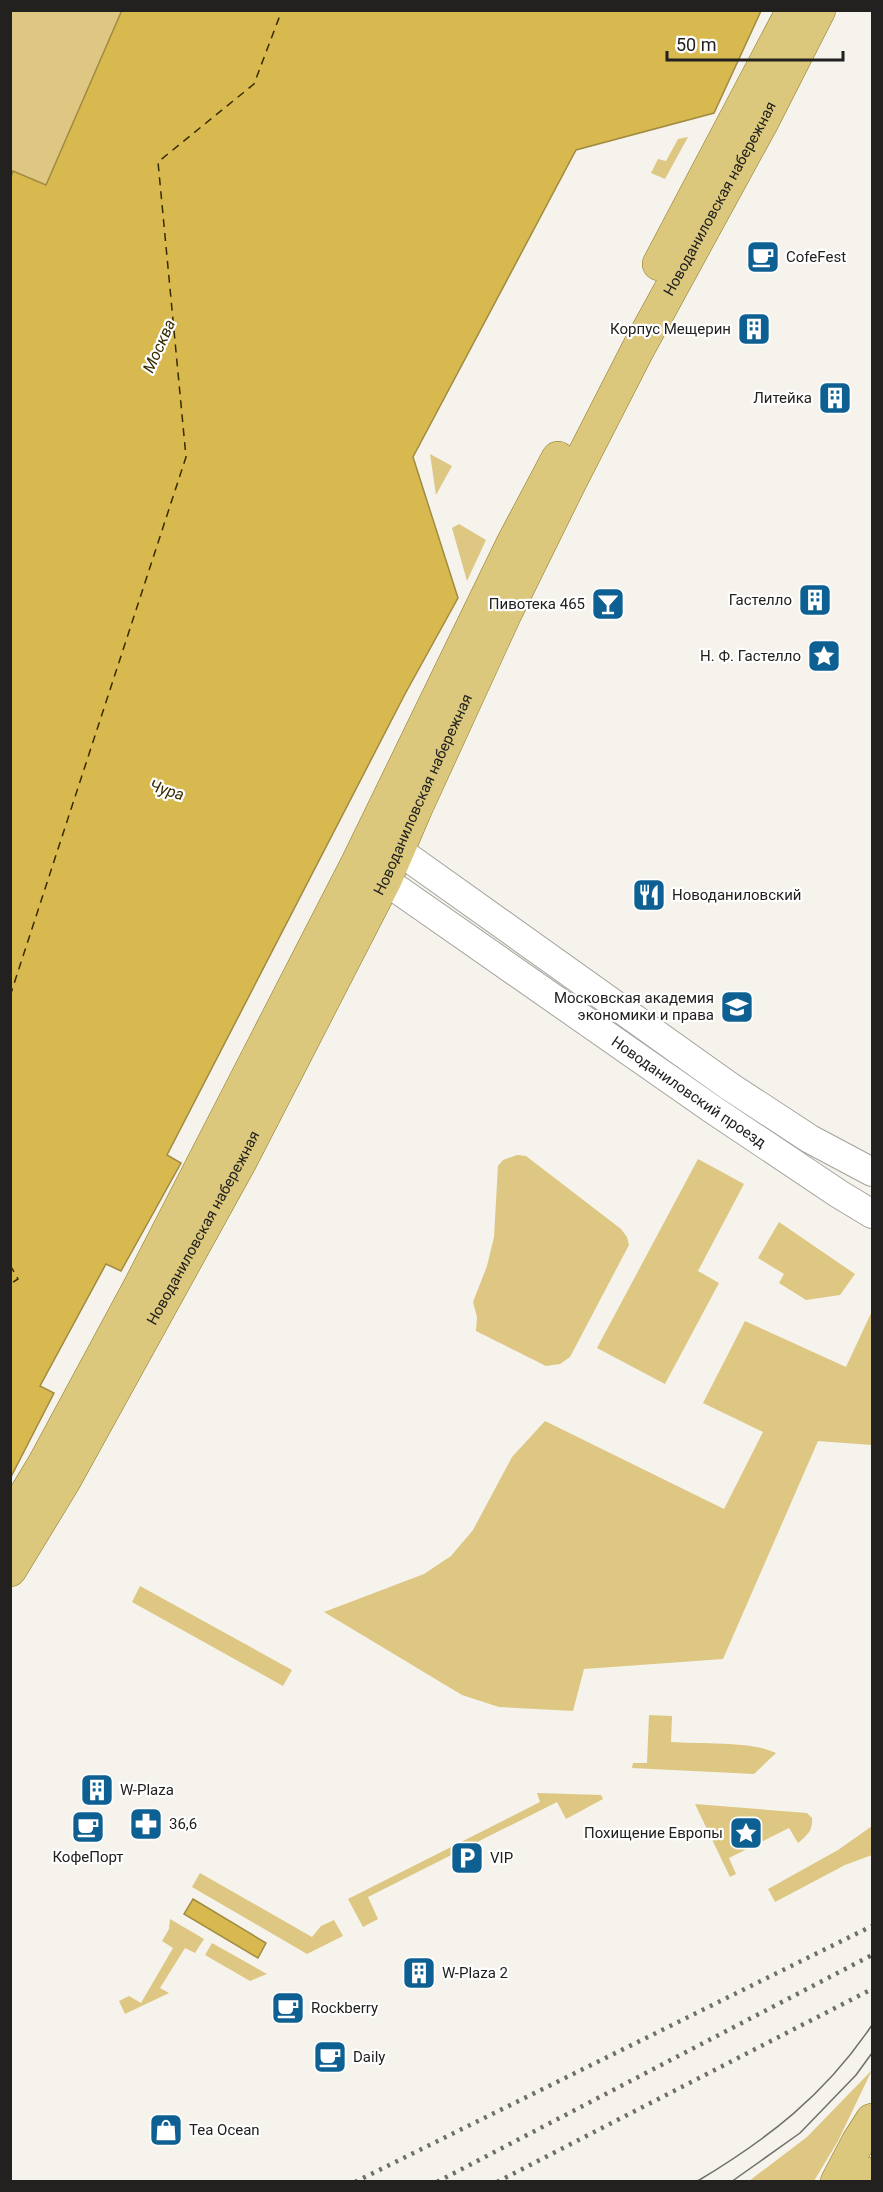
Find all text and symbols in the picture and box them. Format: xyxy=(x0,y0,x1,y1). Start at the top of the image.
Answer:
scale bar xyxy=(667,24,842,62)
text: 50 m xyxy=(676,34,716,55)
street label: Новоданиловская набережная xyxy=(660,99,780,299)
cafe icon: CofeFest xyxy=(745,239,781,275)
place label: CofeFest xyxy=(786,248,846,266)
building icon: Корпус Мещерин xyxy=(736,311,772,347)
water label: Москва xyxy=(139,316,179,376)
place label: Корпус Мещерин xyxy=(610,320,731,338)
building icon: Литейка xyxy=(817,380,853,416)
place label: Литейка xyxy=(753,389,812,407)
building icon: Гастелло xyxy=(797,582,833,618)
bar icon: Пивотека 465 xyxy=(590,586,626,622)
place label: Гастелло xyxy=(729,591,792,609)
place label: Пивотека 465 xyxy=(489,595,585,613)
place icon: Н. Ф. Гастелло xyxy=(806,638,842,674)
place label: Н. Ф. Гастелло xyxy=(700,647,801,665)
street label: Новоданиловская набережная xyxy=(370,691,476,898)
water label: Чура xyxy=(147,776,187,804)
restaurant icon: Новоданиловский xyxy=(631,877,667,913)
place label: Новоданиловский xyxy=(672,886,801,904)
place label: Московская академия экономики и права xyxy=(554,989,714,1024)
school or university icon: Московская академия экономики и права xyxy=(719,989,755,1025)
street label: Новоданиловский проезд xyxy=(608,1033,769,1152)
street label: Новоданиловская набережная xyxy=(143,1128,263,1328)
building icon: W-Plaza xyxy=(79,1772,115,1808)
place label: W-Plaza xyxy=(120,1781,174,1799)
pharmacy icon: 36,6 xyxy=(128,1806,164,1842)
cafe icon: КофеПорт xyxy=(70,1809,106,1845)
place label: 36,6 xyxy=(169,1815,197,1833)
place icon: Похищение Европы xyxy=(728,1815,764,1851)
place label: Похищение Европы xyxy=(584,1824,723,1842)
parking icon: VIP xyxy=(449,1840,485,1876)
place label: КофеПорт xyxy=(52,1848,124,1866)
place label: VIP xyxy=(490,1849,513,1867)
building icon: W-Plaza 2 xyxy=(401,1955,437,1991)
place label: W-Plaza 2 xyxy=(442,1964,508,1982)
cafe icon: Rockberry xyxy=(270,1990,306,2026)
place label: Rockberry xyxy=(311,1999,378,2017)
cafe icon: Daily xyxy=(312,2039,348,2075)
place label: Daily xyxy=(353,2048,385,2066)
shop icon: Tea Ocean xyxy=(148,2112,184,2148)
place label: Tea Ocean xyxy=(189,2121,260,2139)

